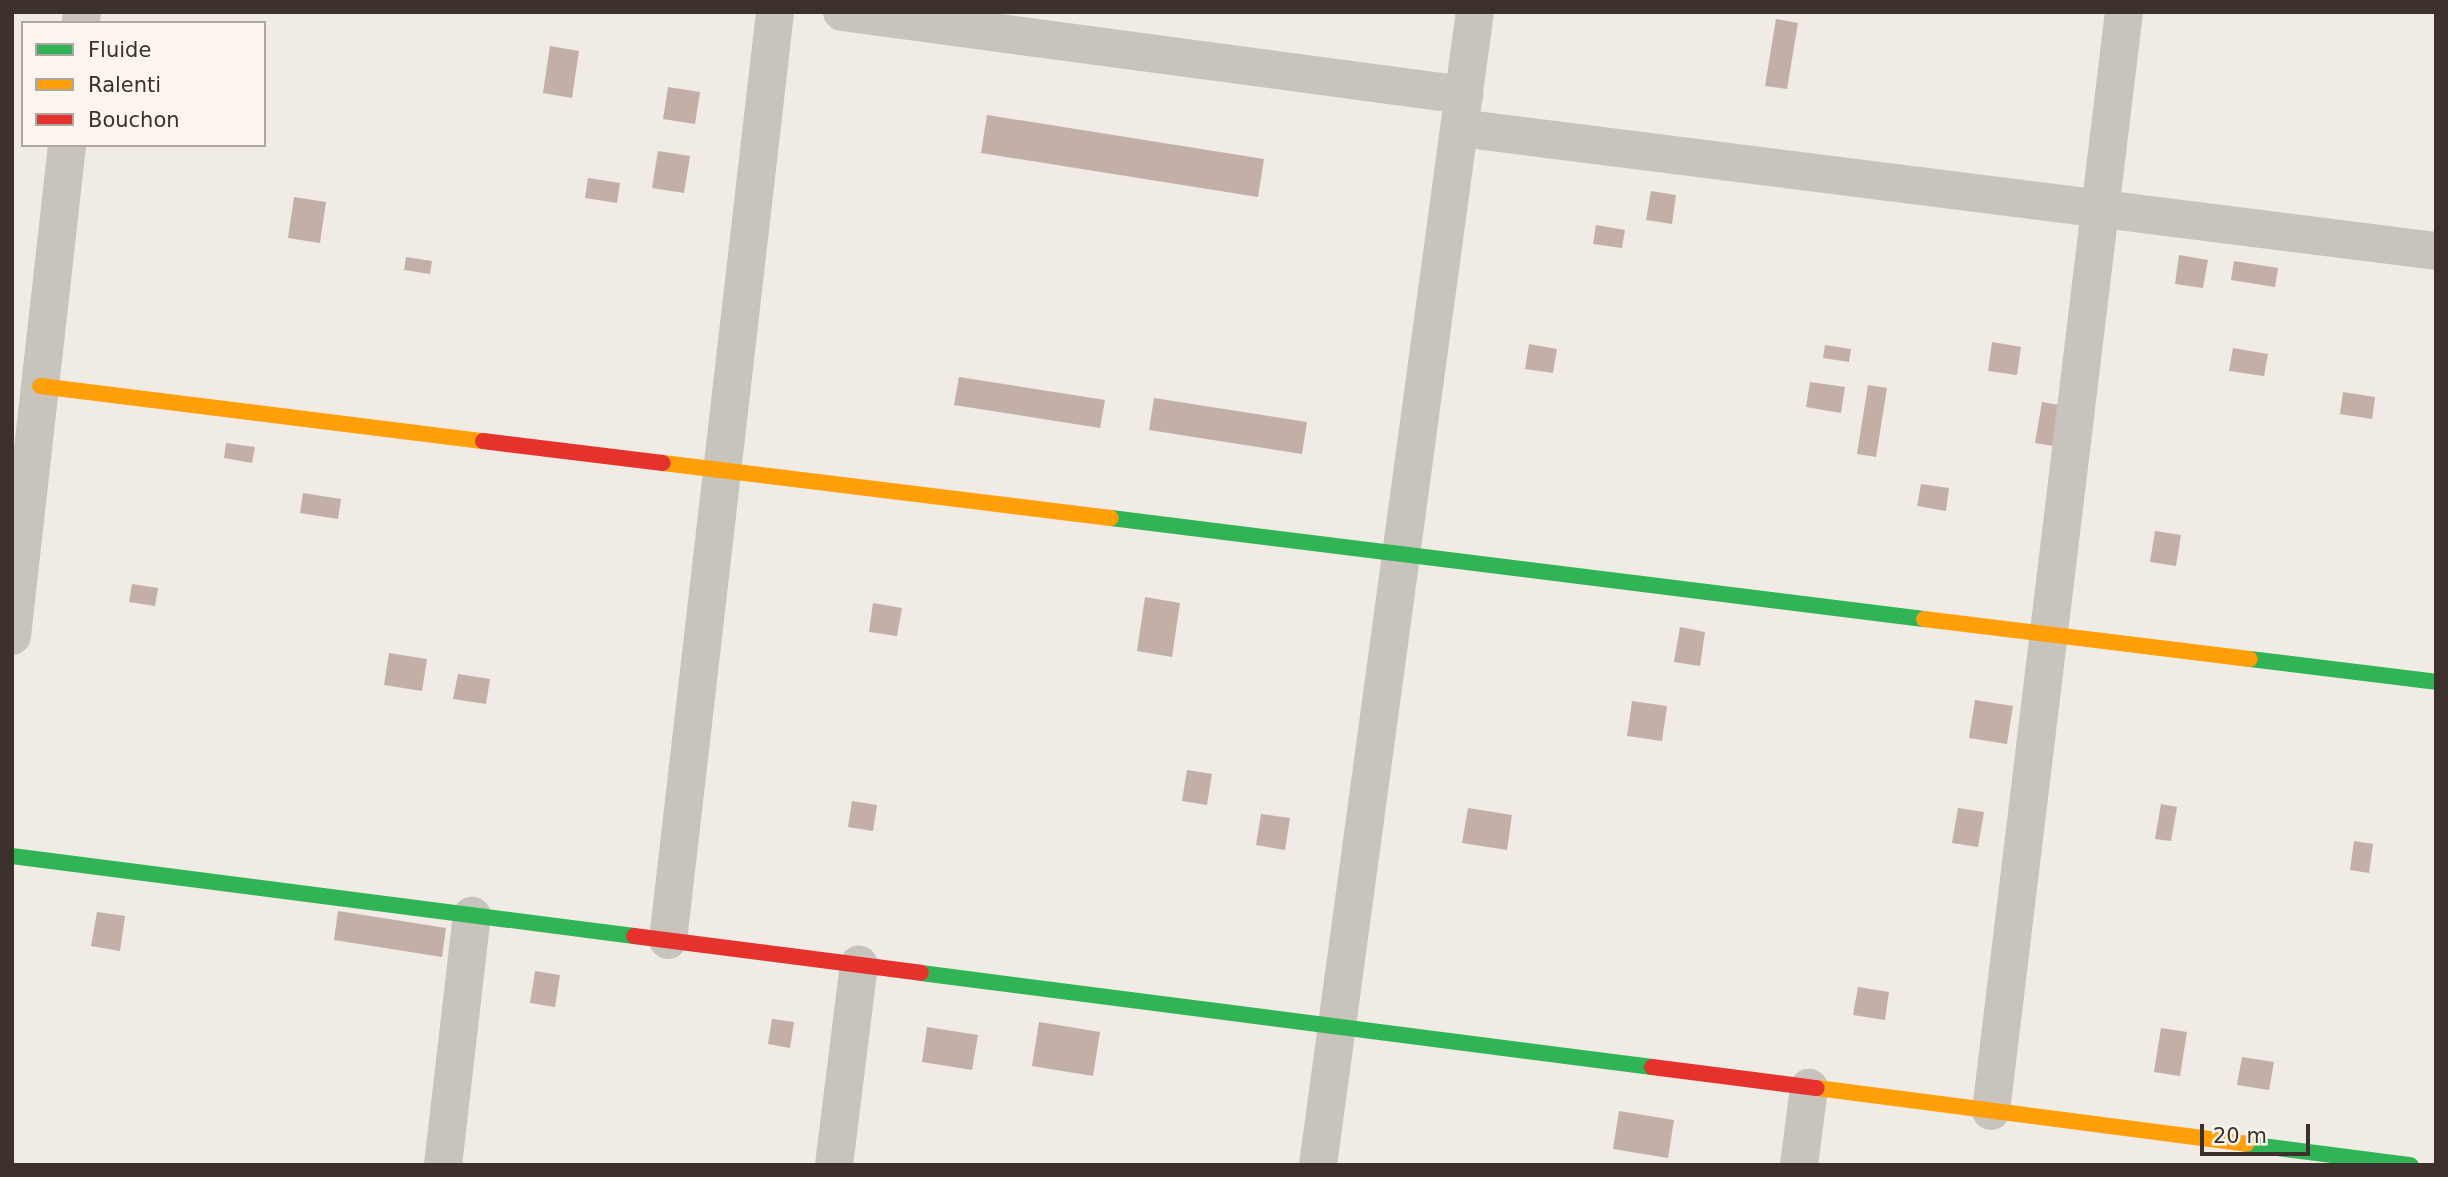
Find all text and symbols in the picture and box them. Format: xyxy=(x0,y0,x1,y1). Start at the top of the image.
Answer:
legend xyxy=(21,21,266,147)
text: Fluide xyxy=(88,38,151,62)
text: Ralenti xyxy=(88,73,161,97)
text: Bouchon xyxy=(88,108,180,132)
scale bar xyxy=(2203,1110,2313,1154)
text: 20 m xyxy=(2213,1124,2267,1148)

